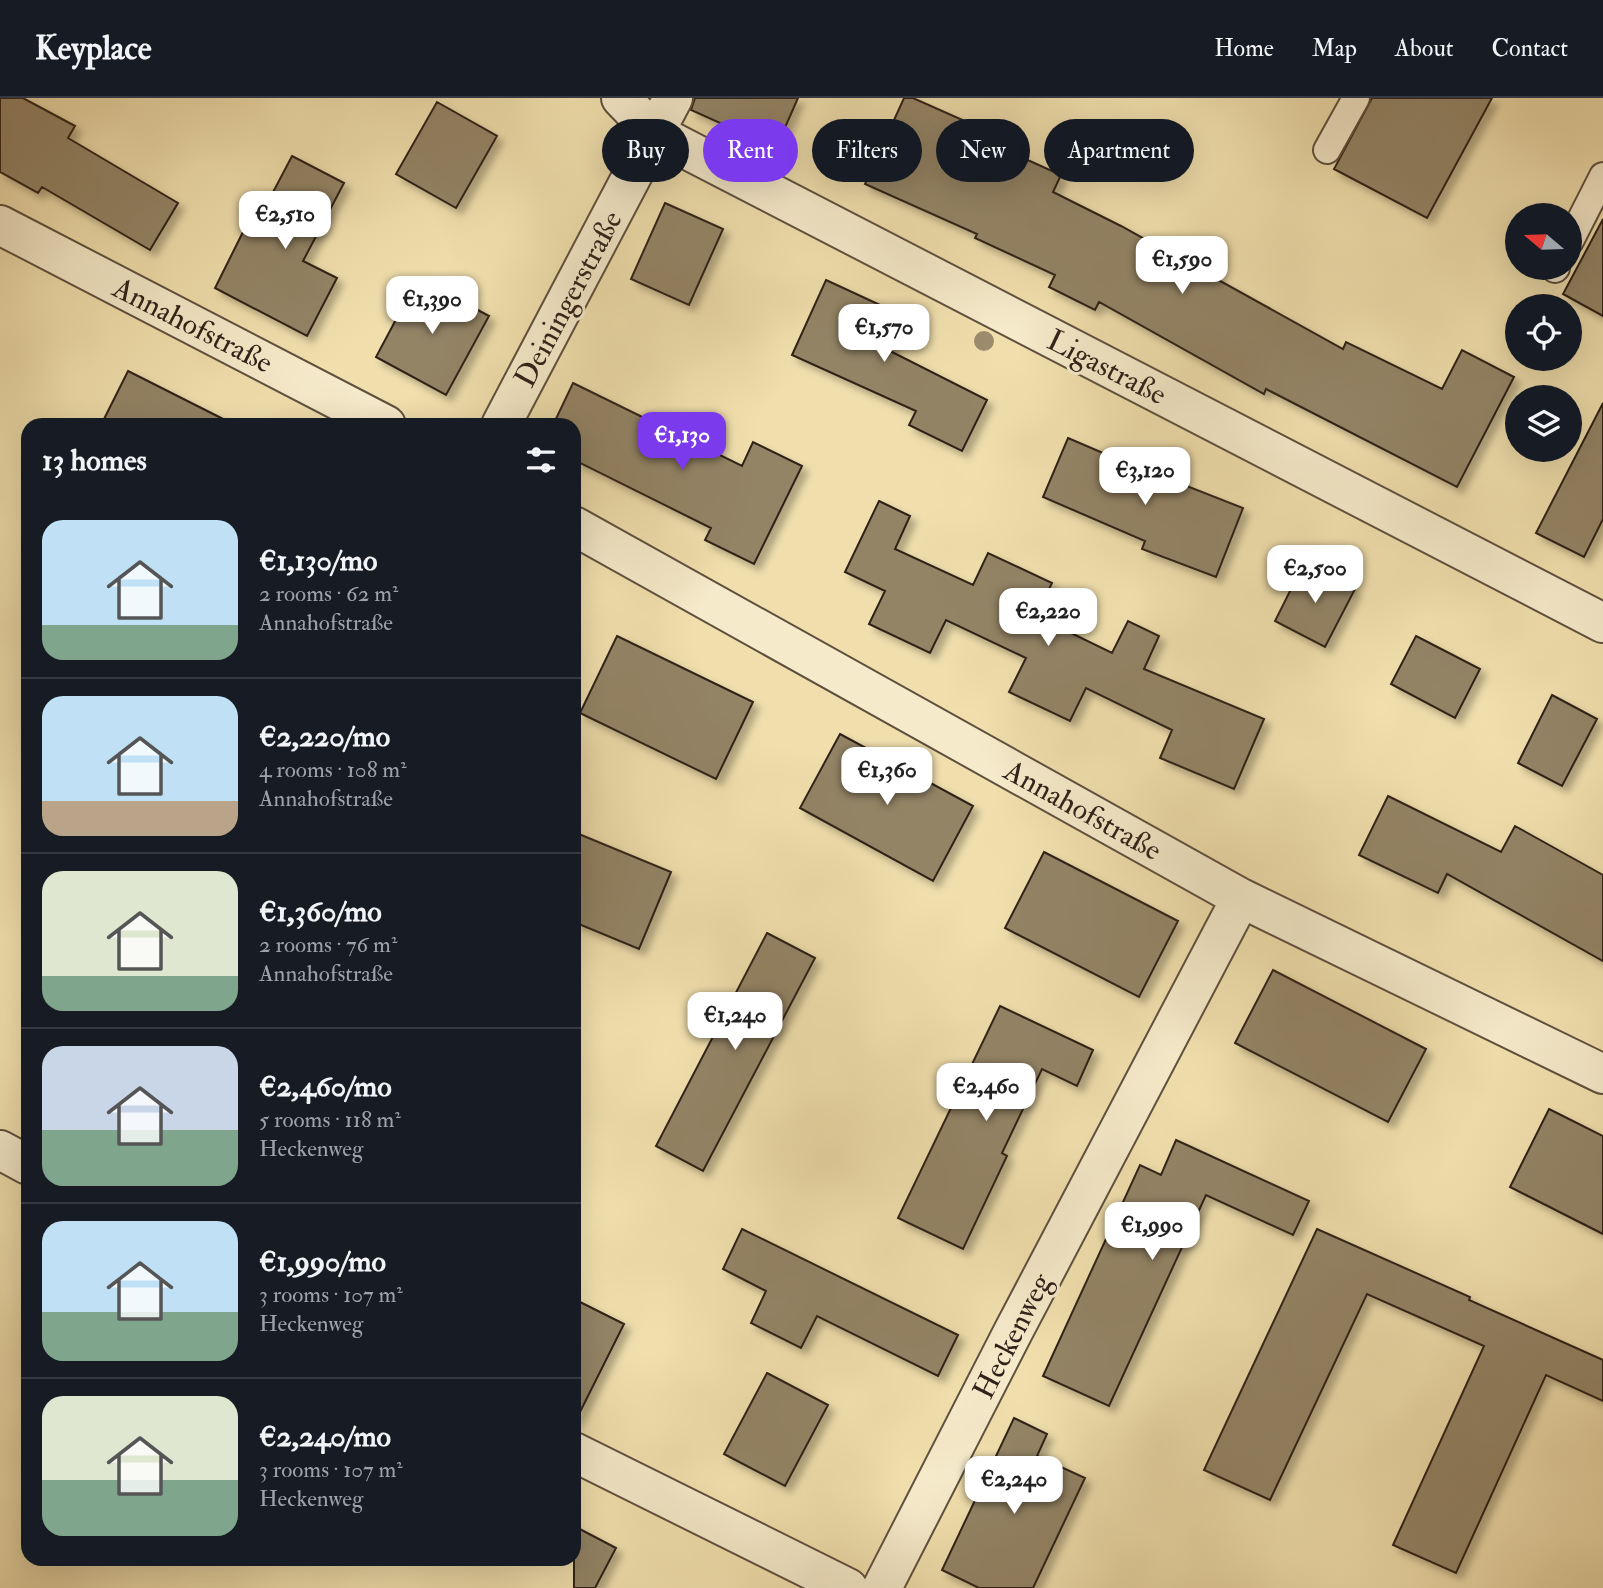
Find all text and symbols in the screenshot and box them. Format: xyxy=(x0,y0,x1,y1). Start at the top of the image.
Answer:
text: Keyplace xyxy=(35,28,152,69)
text: Home xyxy=(1214,33,1274,64)
text: Map xyxy=(1312,33,1357,64)
text: About xyxy=(1395,33,1454,64)
text: Contact xyxy=(1492,33,1568,64)
chip: Buy xyxy=(602,119,689,182)
chip: Rent xyxy=(703,119,798,182)
chip: Filters xyxy=(812,119,922,182)
chip: New xyxy=(936,119,1030,182)
chip: Apartment xyxy=(1044,119,1194,182)
pin: €2,510 xyxy=(228,192,342,251)
text: €2,510 xyxy=(255,199,315,228)
north arrow xyxy=(1505,203,1582,280)
map controls xyxy=(1505,203,1582,462)
street label: Deiningerstraße xyxy=(506,205,630,394)
pin: €1,590 xyxy=(1125,236,1239,296)
text: €1,590 xyxy=(1152,244,1212,273)
street label: Annahofstraße xyxy=(106,269,279,382)
pin: €1,390 xyxy=(375,276,489,336)
text: €1,390 xyxy=(402,284,462,313)
button: locate xyxy=(1505,294,1582,371)
pin: €1,570 xyxy=(827,304,941,364)
text: €1,570 xyxy=(854,312,914,341)
street label: Ligastraße xyxy=(1041,322,1173,413)
button: layers xyxy=(1505,385,1582,462)
pin: €1,130 xyxy=(625,412,739,472)
text: €1,130 xyxy=(654,420,710,449)
icon: filters xyxy=(522,441,560,479)
text: 13 homes xyxy=(42,442,147,479)
pin: €3,120 xyxy=(1088,448,1202,507)
text: €3,120 xyxy=(1115,455,1175,484)
text: €1,130/mo xyxy=(259,542,377,579)
pin: €2,500 xyxy=(1258,546,1372,605)
icon: home xyxy=(98,548,182,632)
text: €2,500 xyxy=(1283,553,1347,582)
text: 2 rooms · 62 m² xyxy=(259,579,398,608)
pin: €2,220 xyxy=(991,588,1105,648)
text: €2,220 xyxy=(1015,596,1081,625)
text: Annahofstraße xyxy=(259,608,393,637)
text: €2,220/mo xyxy=(259,718,390,755)
icon: home xyxy=(98,724,182,808)
pin: €1,360 xyxy=(830,748,944,807)
street label: Annahofstraße xyxy=(997,751,1168,869)
text: 4 rooms · 108 m² xyxy=(259,755,407,784)
text: €1,360 xyxy=(857,755,917,784)
text: Annahofstraße xyxy=(259,784,393,813)
text: €1,360/mo xyxy=(259,893,382,930)
icon: home xyxy=(98,899,182,983)
text: 2 rooms · 76 m² xyxy=(259,930,397,959)
text: Annahofstraße xyxy=(259,959,393,988)
pin: €1,240 xyxy=(678,992,792,1052)
text: €1,240 xyxy=(704,1000,766,1029)
pin: €2,460 xyxy=(929,1063,1043,1123)
text: €2,460/mo xyxy=(259,1068,392,1105)
text: €2,460 xyxy=(953,1071,1019,1100)
icon: home xyxy=(98,1074,182,1158)
text: 5 rooms · 118 m² xyxy=(259,1105,401,1134)
text: Heckenweg xyxy=(259,1134,363,1163)
pin: €1,990 xyxy=(1095,1202,1209,1262)
text: €1,990 xyxy=(1121,1210,1183,1239)
text: €1,990/mo xyxy=(259,1243,386,1280)
icon: home xyxy=(98,1249,182,1333)
street label: Heckenweg xyxy=(965,1266,1060,1405)
text: 3 rooms · 107 m² xyxy=(259,1280,403,1309)
text: Heckenweg xyxy=(259,1309,363,1338)
text: €2,240/mo xyxy=(259,1418,391,1455)
icon: home xyxy=(98,1424,182,1508)
text: 3 rooms · 107 m² xyxy=(259,1455,403,1484)
pin: €2,240 xyxy=(957,1456,1071,1516)
text: €2,240 xyxy=(981,1464,1047,1493)
text: Heckenweg xyxy=(259,1484,363,1513)

